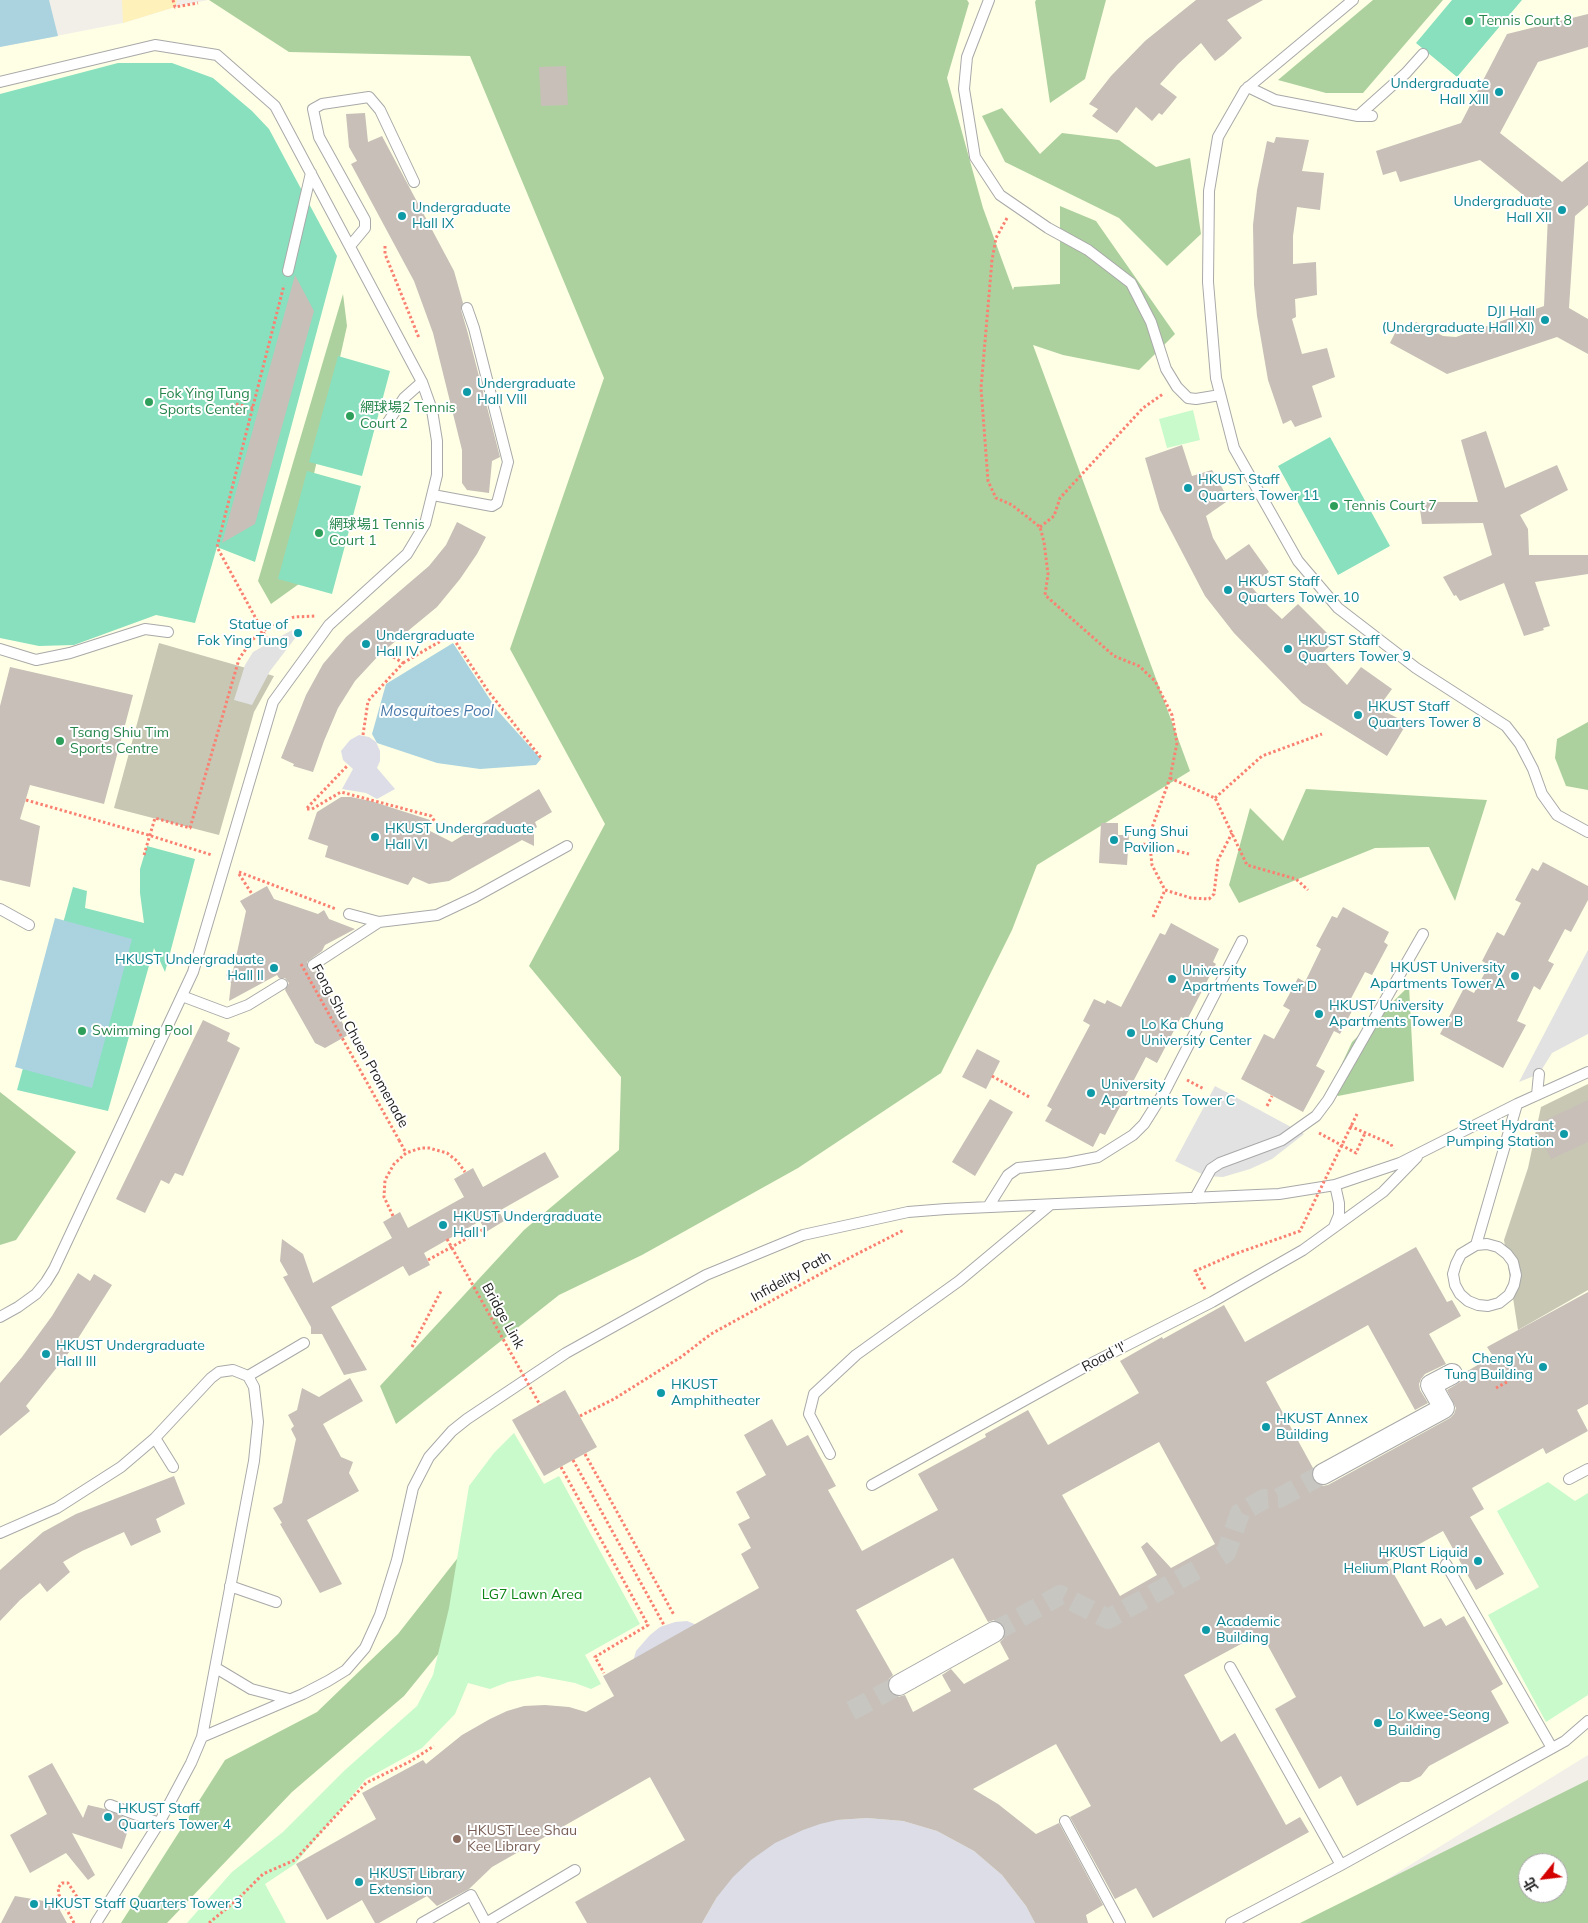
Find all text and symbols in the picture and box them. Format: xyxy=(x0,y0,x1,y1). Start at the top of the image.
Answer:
place label: Tennis Court 8 xyxy=(1479,13,1572,29)
marker: Tennis Court 8 xyxy=(1463,15,1475,27)
place label: Undergraduate Hall XIII xyxy=(1390,76,1489,108)
marker: Undergraduate Hall XIII xyxy=(1493,86,1505,98)
place label: Undergraduate Hall XII xyxy=(1453,194,1552,226)
place label: Undergraduate Hall IX xyxy=(412,200,511,232)
marker: Undergraduate Hall XII xyxy=(1556,204,1568,216)
marker: Undergraduate Hall IX xyxy=(396,210,408,222)
place label: DJI Hall (Undergraduate Hall XI) xyxy=(1382,304,1535,336)
marker: DJI Hall (Undergraduate Hall XI) xyxy=(1539,314,1551,326)
place label: Undergraduate Hall VIII xyxy=(477,376,576,408)
place label: Fok Ying Tung Sports Center xyxy=(159,386,250,418)
marker: Undergraduate Hall VIII xyxy=(461,386,473,398)
marker: Fok Ying Tung Sports Center xyxy=(143,396,155,408)
place label: 網球場2 Tennis Court 2 xyxy=(360,400,456,432)
marker: 網球場2 Tennis Court 2 xyxy=(344,410,356,422)
place label: HKUST Staff Quarters Tower 11 xyxy=(1198,472,1319,504)
marker: HKUST Staff Quarters Tower 11 xyxy=(1182,482,1194,494)
place label: Tennis Court 7 xyxy=(1344,498,1437,514)
marker: Tennis Court 7 xyxy=(1328,500,1340,512)
place label: 網球場1 Tennis Court 1 xyxy=(329,517,425,550)
marker: 網球場1 Tennis Court 1 xyxy=(313,527,325,539)
place label: HKUST Staff Quarters Tower 10 xyxy=(1238,574,1359,606)
marker: HKUST Staff Quarters Tower 10 xyxy=(1222,584,1234,596)
place label: Statue of Fok Ying Tung xyxy=(197,617,288,650)
marker: Statue of Fok Ying Tung xyxy=(292,627,304,639)
place label: Undergraduate Hall IV xyxy=(376,628,475,660)
place label: HKUST Staff Quarters Tower 9 xyxy=(1298,633,1411,666)
marker: Undergraduate Hall IV xyxy=(360,638,372,650)
marker: HKUST Staff Quarters Tower 9 xyxy=(1282,643,1294,655)
place label: HKUST Staff Quarters Tower 8 xyxy=(1368,699,1481,732)
water label: Mosquitoes Pool xyxy=(380,702,494,720)
marker: HKUST Staff Quarters Tower 8 xyxy=(1352,709,1364,721)
place label: Tsang Shiu Tim Sports Centre xyxy=(70,725,169,758)
marker: Tsang Shiu Tim Sports Centre xyxy=(54,735,66,747)
place label: HKUST Undergraduate Hall VI xyxy=(385,821,534,854)
place label: Fung Shui Pavilion xyxy=(1124,824,1188,856)
marker: HKUST Undergraduate Hall VI xyxy=(369,831,381,843)
marker: Fung Shui Pavilion xyxy=(1108,834,1120,846)
place label: HKUST Undergraduate Hall II xyxy=(115,952,264,984)
place label: HKUST University Apartments Tower A xyxy=(1370,960,1505,992)
street label: Fong Shu Chuen Promenade xyxy=(308,961,412,1131)
marker: HKUST Undergraduate Hall II xyxy=(268,962,280,974)
place label: University Apartments Tower D xyxy=(1182,963,1317,996)
marker: HKUST University Apartments Tower A xyxy=(1509,970,1521,982)
marker: University Apartments Tower D xyxy=(1166,973,1178,985)
place label: HKUST University Apartments Tower B xyxy=(1329,998,1463,1030)
marker: HKUST University Apartments Tower B xyxy=(1313,1008,1325,1020)
place label: Lo Ka Chung University Center xyxy=(1141,1017,1252,1050)
place label: Swimming Pool xyxy=(92,1023,192,1039)
marker: Swimming Pool xyxy=(76,1025,88,1037)
marker: Lo Ka Chung University Center xyxy=(1125,1027,1137,1039)
place label: University Apartments Tower C xyxy=(1101,1077,1235,1110)
marker: University Apartments Tower C xyxy=(1085,1087,1097,1099)
place label: Street Hydrant Pumping Station xyxy=(1446,1118,1554,1150)
marker: Street Hydrant Pumping Station xyxy=(1558,1128,1570,1140)
place label: HKUST Undergraduate Hall I xyxy=(453,1209,602,1242)
marker: HKUST Undergraduate Hall I xyxy=(437,1219,449,1231)
street label: Infidelity Path xyxy=(748,1248,834,1306)
street label: Bridge Link xyxy=(478,1280,528,1352)
place label: HKUST Undergraduate Hall III xyxy=(56,1338,205,1370)
street label: Road 'I' xyxy=(1079,1338,1129,1376)
marker: HKUST Undergraduate Hall III xyxy=(40,1348,52,1360)
place label: Cheng Yu Tung Building xyxy=(1445,1351,1533,1384)
marker: Cheng Yu Tung Building xyxy=(1537,1361,1549,1373)
place label: HKUST Amphitheater xyxy=(671,1377,760,1410)
marker: HKUST Amphitheater xyxy=(655,1387,667,1399)
place label: HKUST Annex Building xyxy=(1276,1411,1368,1444)
marker: HKUST Annex Building xyxy=(1260,1421,1272,1433)
place label: HKUST Liquid Helium Plant Room xyxy=(1344,1545,1468,1578)
marker: HKUST Liquid Helium Plant Room xyxy=(1472,1555,1484,1567)
park label: LG7 Lawn Area xyxy=(482,1587,582,1603)
place label: Academic Building xyxy=(1216,1614,1280,1646)
marker: Academic Building xyxy=(1200,1624,1212,1636)
place label: Lo Kwee-Seong Building xyxy=(1388,1707,1490,1740)
marker: Lo Kwee-Seong Building xyxy=(1372,1717,1384,1729)
place label: HKUST Staff Quarters Tower 4 xyxy=(118,1801,231,1834)
marker: HKUST Staff Quarters Tower 4 xyxy=(102,1811,114,1823)
place label: HKUST Lee Shau Kee Library xyxy=(467,1823,577,1855)
marker: HKUST Lee Shau Kee Library xyxy=(451,1833,463,1845)
north arrow xyxy=(1518,1853,1568,1903)
place label: HKUST Library Extension xyxy=(369,1866,465,1898)
text: 北 xyxy=(1519,1874,1542,1895)
marker: HKUST Library Extension xyxy=(353,1876,365,1888)
place label: HKUST Staff Quarters Tower 3 xyxy=(44,1896,242,1912)
marker: HKUST Staff Quarters Tower 3 xyxy=(28,1898,40,1910)

